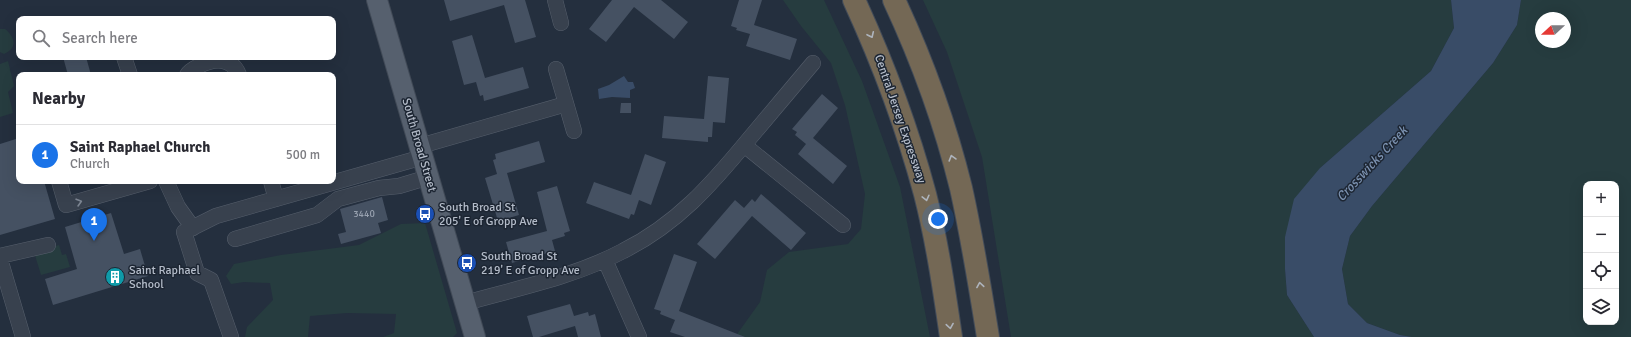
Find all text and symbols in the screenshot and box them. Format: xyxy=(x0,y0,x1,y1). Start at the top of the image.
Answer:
north arrow xyxy=(1535,12,1571,48)
search box xyxy=(16,16,336,60)
icon: search xyxy=(30,27,52,49)
text: Search here xyxy=(62,29,138,47)
one-way arrow xyxy=(866,32,874,39)
street label: Central Jersey Expressway xyxy=(871,53,929,186)
text: Nearby xyxy=(32,88,85,109)
street label: South Broad Street xyxy=(398,96,440,194)
water label: Crosswicks Creek xyxy=(1333,122,1412,205)
text: Saint Raphael Church xyxy=(70,138,210,156)
text: 1 xyxy=(41,147,49,163)
text: 500 m xyxy=(286,147,320,163)
one-way arrow xyxy=(948,154,957,161)
text: Church xyxy=(70,156,110,172)
map controls xyxy=(1583,181,1619,325)
button: + xyxy=(1583,181,1619,217)
one-way arrow xyxy=(921,195,929,201)
one-way arrow xyxy=(75,198,82,207)
place label: South Broad St 205' E of Gropp Ave xyxy=(439,200,538,229)
bus stop icon: South Broad St 205' E of Gropp Ave xyxy=(414,203,436,225)
pin: 1 xyxy=(81,208,107,241)
house number: 3440 xyxy=(353,208,375,220)
your location xyxy=(928,209,948,229)
button: − xyxy=(1583,217,1619,253)
place label: South Broad St 219' E of Gropp Ave xyxy=(481,249,580,278)
bus stop icon: South Broad St 219' E of Gropp Ave xyxy=(456,252,478,274)
button: locate xyxy=(1583,253,1619,289)
place label: Saint Raphael School xyxy=(129,263,201,292)
building icon: Saint Raphael School xyxy=(104,266,126,288)
one-way arrow xyxy=(976,282,984,288)
button: layers xyxy=(1583,289,1619,325)
one-way arrow xyxy=(945,323,953,329)

